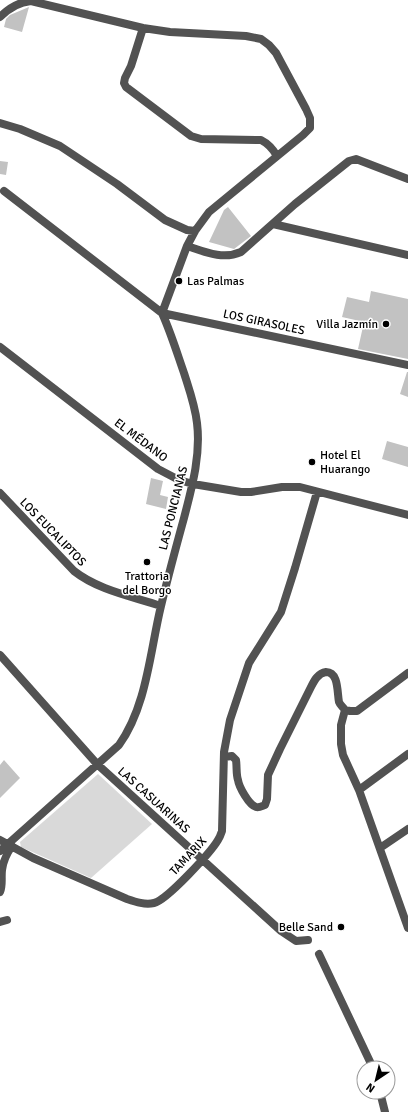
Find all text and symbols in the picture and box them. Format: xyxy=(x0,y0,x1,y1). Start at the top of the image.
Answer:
place label: Las Palmas xyxy=(187,274,244,289)
marker: Las Palmas xyxy=(174,276,184,286)
street label: LOS GIRASOLES xyxy=(222,307,306,339)
place label: Villa Jazmín xyxy=(316,317,378,332)
marker: Villa Jazmín xyxy=(381,319,391,329)
street label: EL MÉDANO xyxy=(111,415,170,465)
place label: Hotel El Huarango xyxy=(320,448,370,477)
marker: Hotel El Huarango xyxy=(307,457,317,467)
street label: LAS PONCIANAS xyxy=(156,464,191,552)
street label: LOS EUCALIPTOS xyxy=(16,495,89,570)
marker: Trattoria del Borgo xyxy=(142,557,152,567)
place label: Trattoria del Borgo xyxy=(123,569,171,598)
street label: LAS CASUARINAS xyxy=(114,764,193,837)
street label: TAMARIX xyxy=(167,834,210,879)
place label: Belle Sand xyxy=(279,920,333,935)
marker: Belle Sand xyxy=(336,922,346,932)
north arrow xyxy=(356,1060,396,1100)
text: N xyxy=(364,1080,377,1095)

